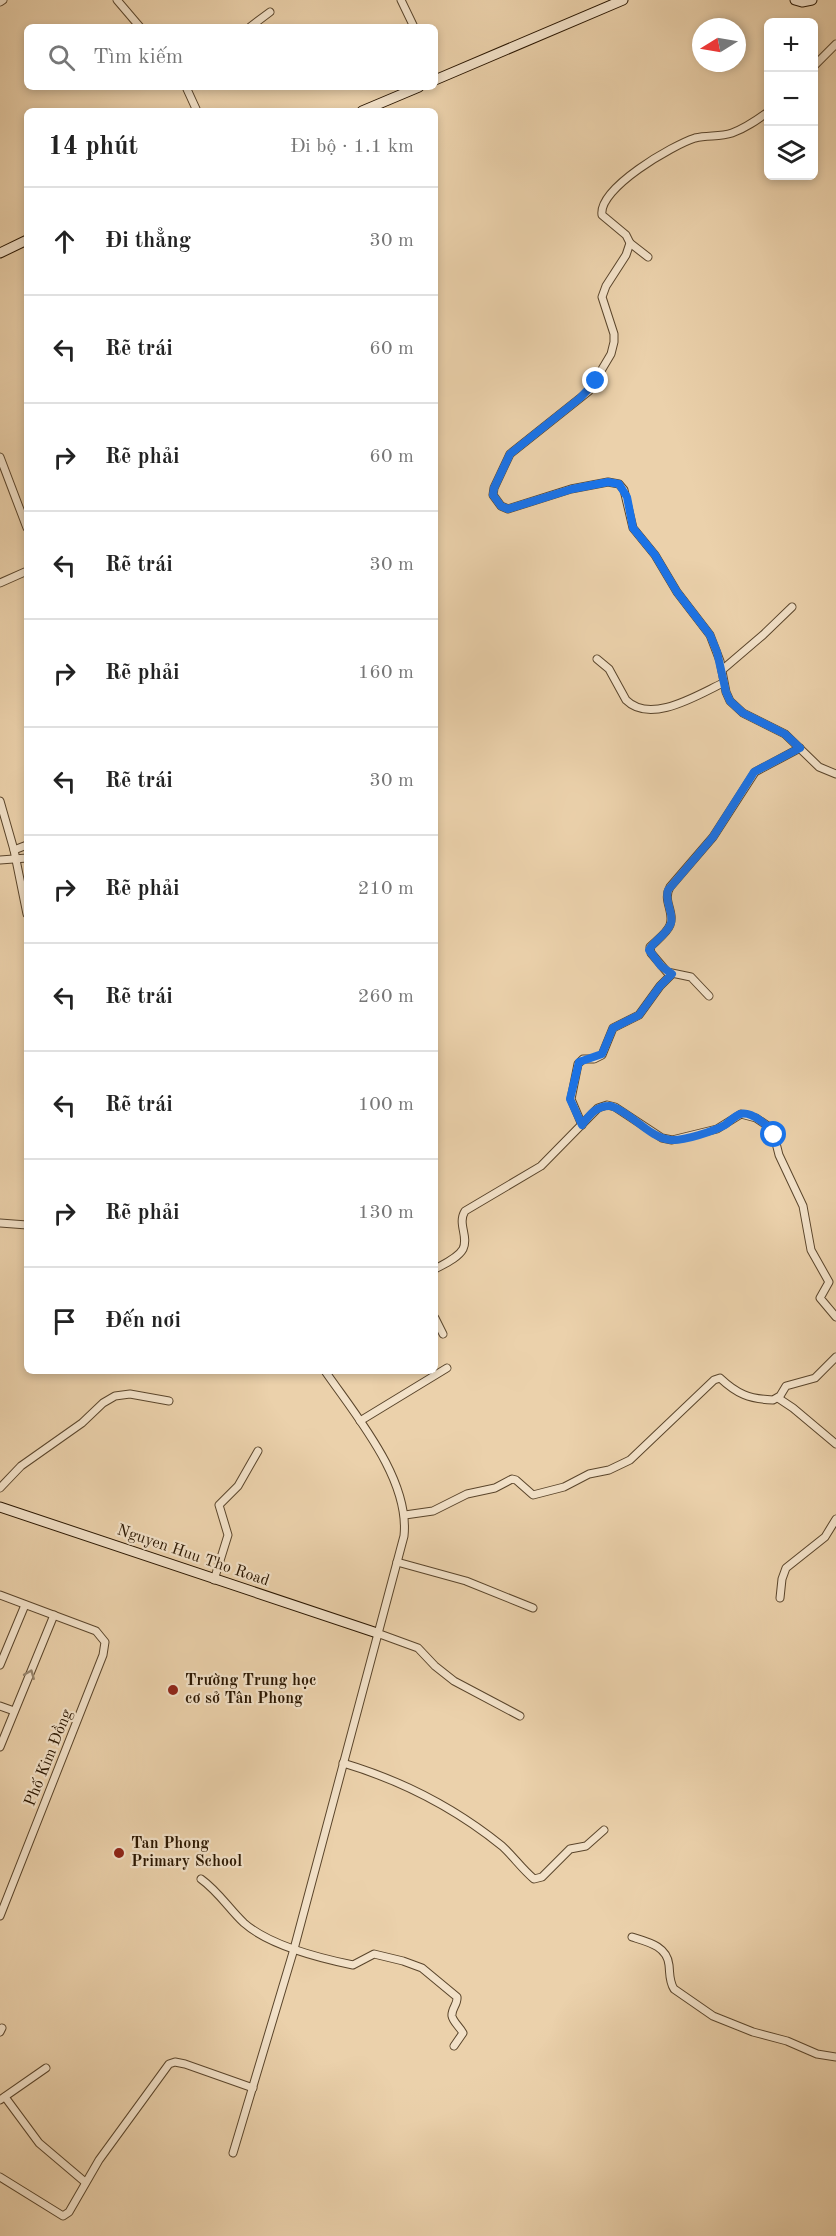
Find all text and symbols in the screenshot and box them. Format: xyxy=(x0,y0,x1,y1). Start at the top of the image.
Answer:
north arrow xyxy=(692,18,746,72)
map controls xyxy=(764,18,818,180)
button: + xyxy=(764,18,818,72)
search box xyxy=(24,24,438,90)
icon: search xyxy=(45,41,78,74)
text: Tìm kiếm xyxy=(93,46,183,68)
button: − xyxy=(764,72,818,126)
button: layers xyxy=(764,126,818,180)
text: 14 phút xyxy=(48,134,138,160)
text: Đi bộ · 1.1 km xyxy=(290,137,414,157)
icon: ahead xyxy=(48,225,81,258)
text: Đi thẳng xyxy=(105,230,191,252)
text: 30 m xyxy=(369,231,414,251)
icon: left xyxy=(48,333,81,366)
text: Rẽ trái xyxy=(105,338,173,360)
text: 60 m xyxy=(369,339,414,359)
route end xyxy=(582,367,608,393)
icon: right xyxy=(48,441,81,474)
text: Rẽ phải xyxy=(105,446,180,468)
text: 60 m xyxy=(369,447,414,467)
icon: left xyxy=(48,549,81,582)
text: Rẽ trái xyxy=(105,554,173,576)
text: 30 m xyxy=(369,555,414,575)
icon: right xyxy=(48,657,81,690)
text: Rẽ phải xyxy=(105,662,180,684)
text: 160 m xyxy=(358,663,414,683)
icon: left xyxy=(48,765,81,798)
text: Rẽ trái xyxy=(105,770,173,792)
text: 30 m xyxy=(369,771,414,791)
icon: right xyxy=(48,873,81,906)
text: Rẽ phải xyxy=(105,878,180,900)
text: 210 m xyxy=(358,879,414,899)
icon: left xyxy=(48,981,81,1014)
text: Rẽ trái xyxy=(105,986,173,1008)
text: 260 m xyxy=(358,987,414,1007)
icon: left xyxy=(48,1089,81,1122)
text: Rẽ trái xyxy=(105,1094,173,1116)
text: 100 m xyxy=(358,1095,414,1115)
route start xyxy=(760,1121,786,1147)
icon: right xyxy=(48,1197,81,1230)
text: Rẽ phải xyxy=(105,1202,180,1224)
text: 130 m xyxy=(358,1203,414,1223)
icon: arrive xyxy=(48,1305,81,1338)
text: Đến nơi xyxy=(105,1310,181,1332)
street label: Nguyen Huu Tho Road xyxy=(115,1522,271,1590)
one-way arrow xyxy=(23,1669,35,1680)
place label: Trường Trung học cơ sở Tân Phong xyxy=(185,1673,316,1707)
marker: Trường Trung học cơ sở Tân Phong xyxy=(166,1683,180,1697)
street label: Phố Kim Đồng xyxy=(19,1706,76,1809)
place label: Tan Phong Primary School xyxy=(131,1836,242,1870)
marker: Tan Phong Primary School xyxy=(112,1846,126,1860)

